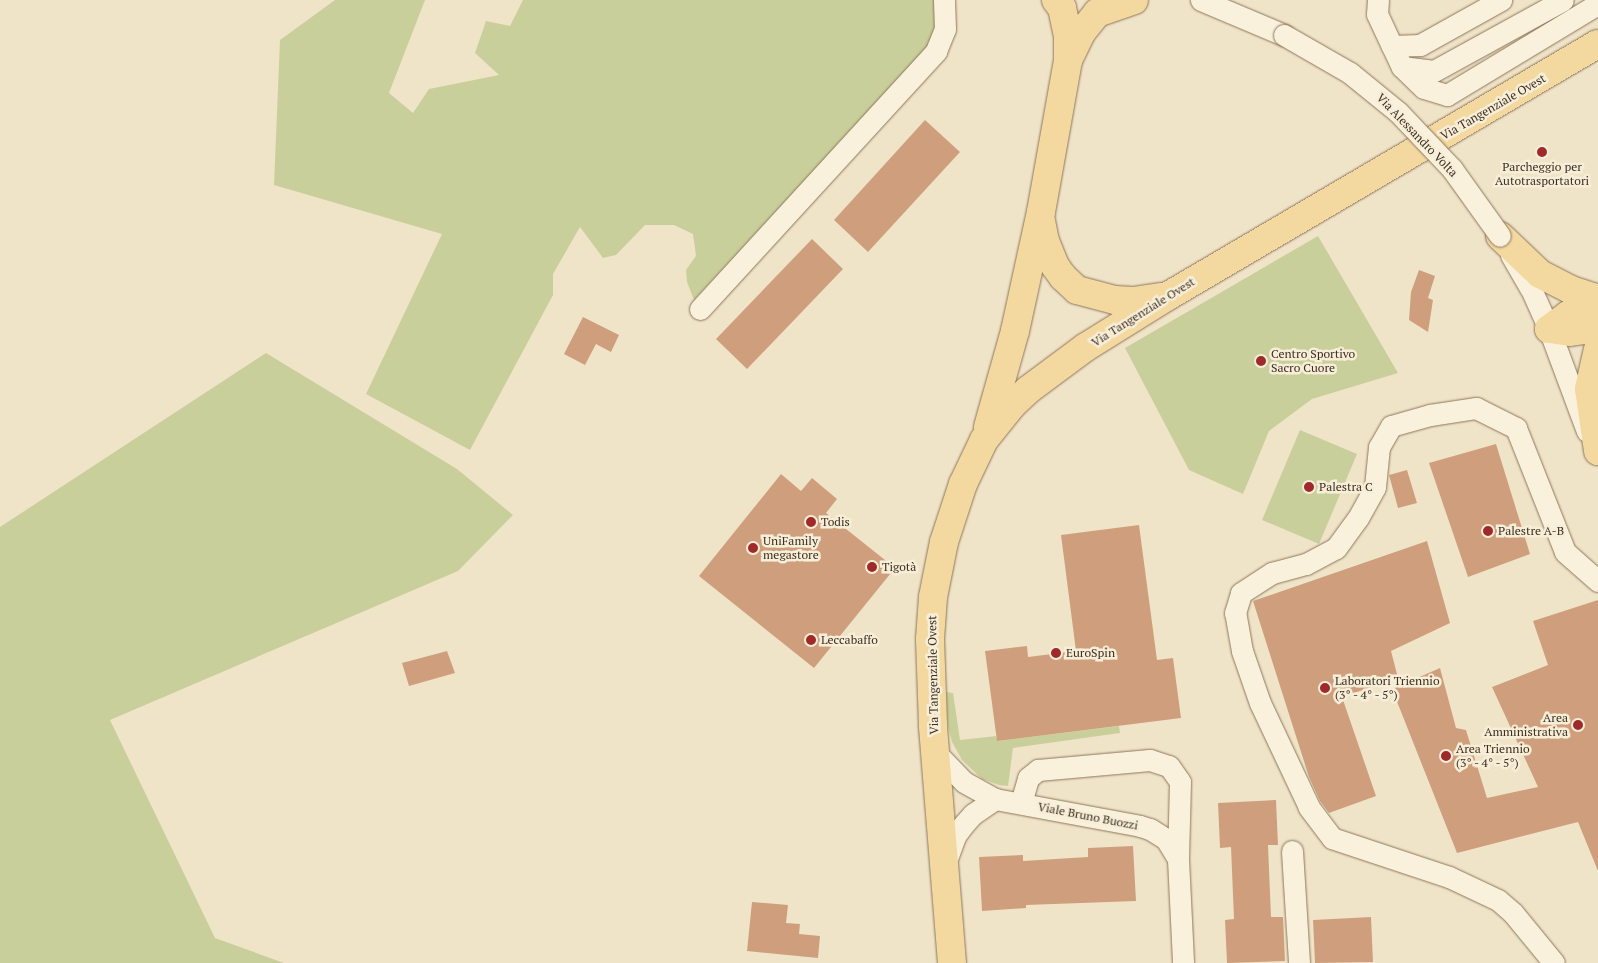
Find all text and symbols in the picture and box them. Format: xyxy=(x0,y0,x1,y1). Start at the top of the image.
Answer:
street label: Via Tangenziale Ovest xyxy=(1438,71,1548,143)
street label: Via Alessandro Volta xyxy=(1373,90,1461,180)
marker: Parcheggio per Autotrasportatori xyxy=(1536,146,1548,158)
place label: Parcheggio per Autotrasportatori xyxy=(1495,160,1589,188)
street label: Via Tangenziale Ovest xyxy=(1089,274,1197,350)
place label: Centro Sportivo Sacro Cuore xyxy=(1271,347,1355,375)
marker: Centro Sportivo Sacro Cuore xyxy=(1255,355,1267,367)
place label: Palestra C xyxy=(1319,480,1373,494)
marker: Palestra C xyxy=(1303,481,1315,493)
place label: Todis xyxy=(821,515,850,529)
marker: Todis xyxy=(805,516,817,528)
place label: Palestre A-B xyxy=(1498,524,1564,538)
marker: Palestre A-B xyxy=(1482,525,1494,537)
place label: UniFamily megastore xyxy=(763,534,819,562)
marker: UniFamily megastore xyxy=(747,542,759,554)
place label: Tigotà xyxy=(882,560,916,574)
marker: Tigotà xyxy=(866,561,878,573)
street label: Via Tangenziale Ovest xyxy=(925,615,941,735)
place label: Leccabaffo xyxy=(821,633,878,647)
marker: Leccabaffo xyxy=(805,634,817,646)
place label: EuroSpin xyxy=(1066,646,1115,660)
marker: EuroSpin xyxy=(1050,647,1062,659)
place label: Laboratori Triennio (3° - 4° - 5°) xyxy=(1335,674,1440,702)
marker: Laboratori Triennio (3° - 4° - 5°) xyxy=(1319,682,1331,694)
place label: Area Amministrativa xyxy=(1484,711,1568,739)
marker: Area Amministrativa xyxy=(1572,719,1584,731)
place label: Area Triennio (3° - 4° - 5°) xyxy=(1456,742,1530,770)
marker: Area Triennio (3° - 4° - 5°) xyxy=(1440,750,1452,762)
street label: Viale Bruno Buozzi xyxy=(1037,799,1139,833)

